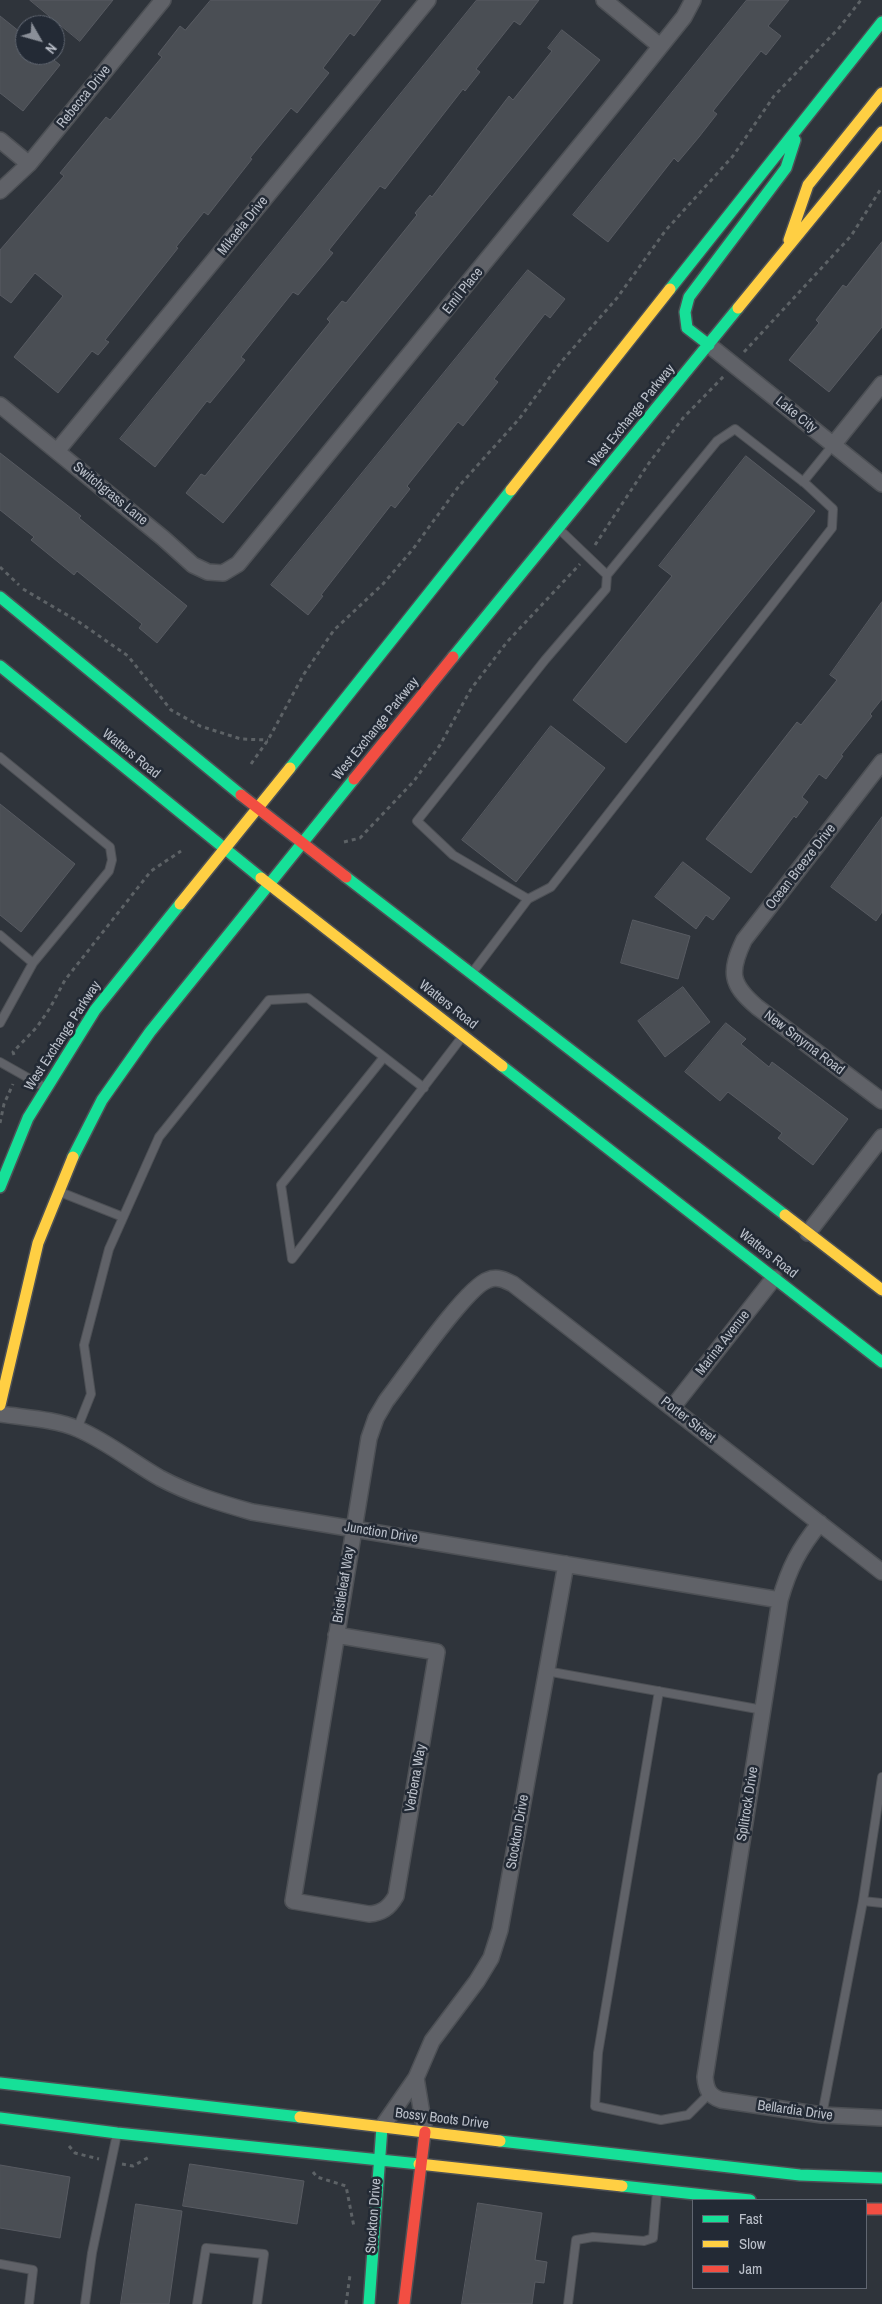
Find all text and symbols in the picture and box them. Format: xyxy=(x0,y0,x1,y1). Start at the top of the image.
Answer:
north arrow xyxy=(15,15,65,65)
text: N xyxy=(41,40,61,57)
street label: Rebecca Drive xyxy=(54,62,114,132)
street label: Mikaela Drive xyxy=(214,193,272,259)
street label: Emil Place xyxy=(439,264,487,318)
street label: West Exchange Parkway xyxy=(585,361,679,471)
street label: Lake City xyxy=(772,393,820,437)
street label: Switchgrass Lane xyxy=(69,459,151,529)
street label: West Exchange Parkway xyxy=(329,674,423,784)
street label: Watters Road xyxy=(99,726,163,782)
street label: Ocean Breeze Drive xyxy=(762,821,840,913)
street label: Watters Road xyxy=(415,977,481,1033)
street label: West Exchange Parkway xyxy=(21,978,105,1094)
street label: New Smyrna Road xyxy=(760,1007,848,1079)
street label: Watters Road xyxy=(735,1226,801,1282)
street label: Marina Avenue xyxy=(692,1307,754,1379)
street label: Porter Street xyxy=(657,1393,719,1447)
street label: Junction Drive xyxy=(343,1519,419,1547)
street label: Bristleleaf Way xyxy=(330,1546,358,1624)
street label: Verbena Way xyxy=(402,1743,430,1813)
street label: Splitrock Drive xyxy=(734,1766,762,1842)
street label: Stockton Drive xyxy=(503,1793,533,1871)
street label: Bellardia Drive xyxy=(756,2097,834,2125)
street label: Bossy Boots Drive xyxy=(394,2105,490,2133)
street label: Stockton Drive xyxy=(363,2178,385,2254)
legend xyxy=(692,2199,867,2289)
text: Fast xyxy=(739,2208,762,2229)
text: Slow xyxy=(739,2233,766,2254)
text: Jam xyxy=(739,2258,762,2279)

